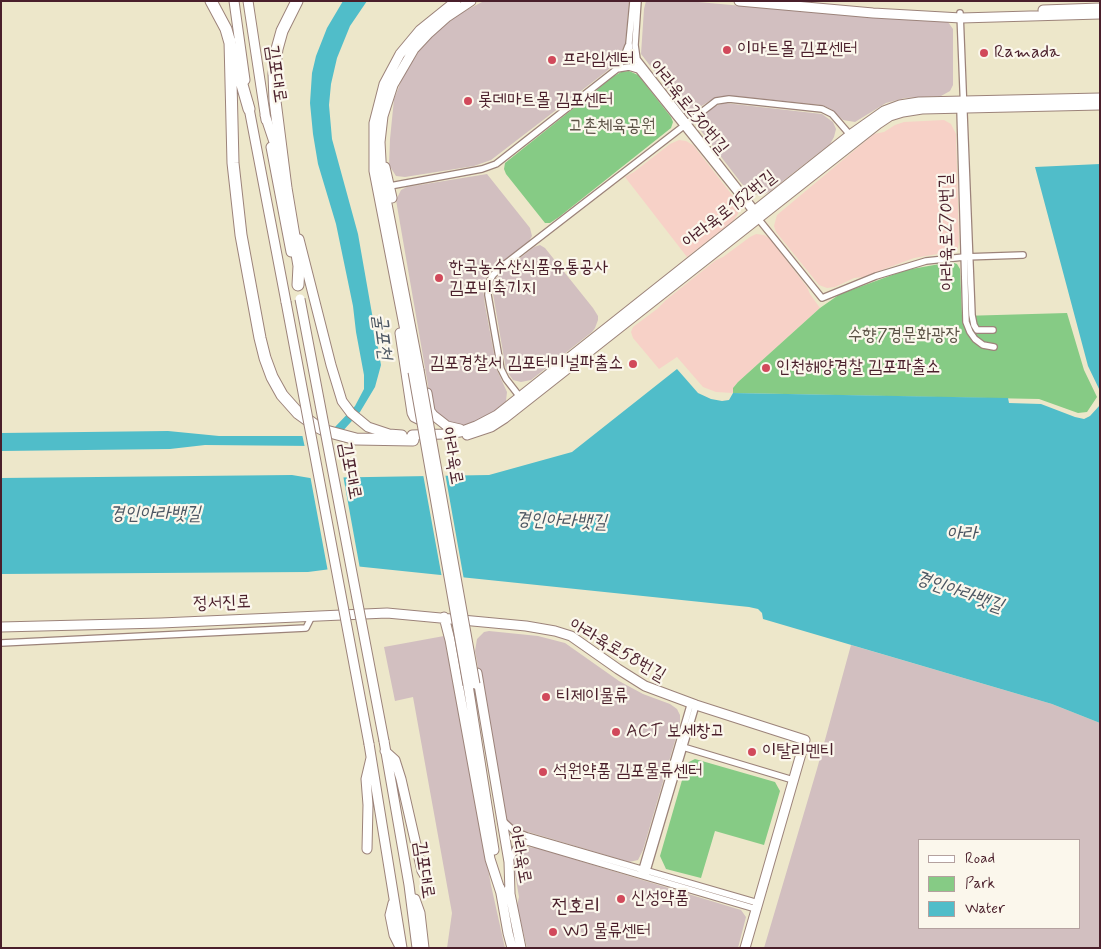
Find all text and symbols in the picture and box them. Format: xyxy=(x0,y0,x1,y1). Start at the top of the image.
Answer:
place label: 이마트몰 김포센터 xyxy=(737,39,858,61)
place label: Ramada xyxy=(994,42,1060,64)
street label: 김포대로 xyxy=(260,44,290,104)
marker: 이마트몰 김포센터 xyxy=(721,44,733,56)
marker: Ramada xyxy=(978,47,990,59)
place label: 프라임센터 xyxy=(562,49,634,71)
marker: 프라임센터 xyxy=(546,54,558,66)
street label: 아라육로230번길 xyxy=(644,57,732,159)
place label: 롯데마트몰 김포센터 xyxy=(478,90,613,112)
marker: 롯데마트몰 김포센터 xyxy=(462,95,474,107)
park label: 고촌체육공원 xyxy=(569,116,655,138)
street label: 아라육로152번길 xyxy=(679,167,781,253)
street label: 아라육로270번길 xyxy=(936,173,960,291)
place label: 한국농수산식품유통공사 김포비축기지 xyxy=(449,257,608,300)
marker: 한국농수산식품유통공사 김포비축기지 xyxy=(433,272,445,284)
water label: 굴포천 xyxy=(367,313,395,361)
park label: 수향7경문화광장 xyxy=(848,325,960,347)
place label: 김포경찰서 김포터미널파출소 xyxy=(430,353,623,375)
place label: 인천해양경찰 김포파출소 xyxy=(776,357,940,379)
marker: 김포경찰서 김포터미널파출소 xyxy=(627,358,639,370)
marker: 인천해양경찰 김포파출소 xyxy=(760,362,772,374)
street label: 아라육로 xyxy=(435,426,467,486)
street label: 김포대로 xyxy=(333,441,365,501)
water label: 경인아라뱃길 xyxy=(109,504,201,526)
water label: 경인아라뱃길 xyxy=(515,509,607,535)
water label: 아라 xyxy=(947,524,977,546)
water label: 경인아라뱃길 xyxy=(912,567,1006,619)
street label: 정서진로 xyxy=(193,592,251,616)
street label: 아라육로58번길 xyxy=(565,615,669,687)
place label: 티제이물류 xyxy=(556,686,628,708)
marker: 티제이물류 xyxy=(540,691,552,703)
place label: ACT 보세창고 xyxy=(626,721,725,743)
marker: ACT 보세창고 xyxy=(610,726,622,738)
place label: 이탈리멘티 xyxy=(762,741,834,763)
marker: 이탈리멘티 xyxy=(746,746,758,758)
place label: 석원약품 김포물류센터 xyxy=(553,761,703,783)
marker: 석원약품 김포물류센터 xyxy=(537,766,549,778)
street label: 아라육로 xyxy=(503,825,535,885)
legend xyxy=(918,839,1081,929)
street label: 김포대로 xyxy=(408,840,438,900)
text: Road xyxy=(965,849,995,869)
text: Park xyxy=(965,874,995,894)
place label: 신성약품 xyxy=(631,888,689,910)
marker: 신성약품 xyxy=(615,893,627,905)
district label: 전호리 xyxy=(552,896,600,920)
text: Water xyxy=(965,899,1005,919)
place label: WJ 물류센터 xyxy=(563,921,651,943)
marker: WJ 물류센터 xyxy=(547,926,559,938)

